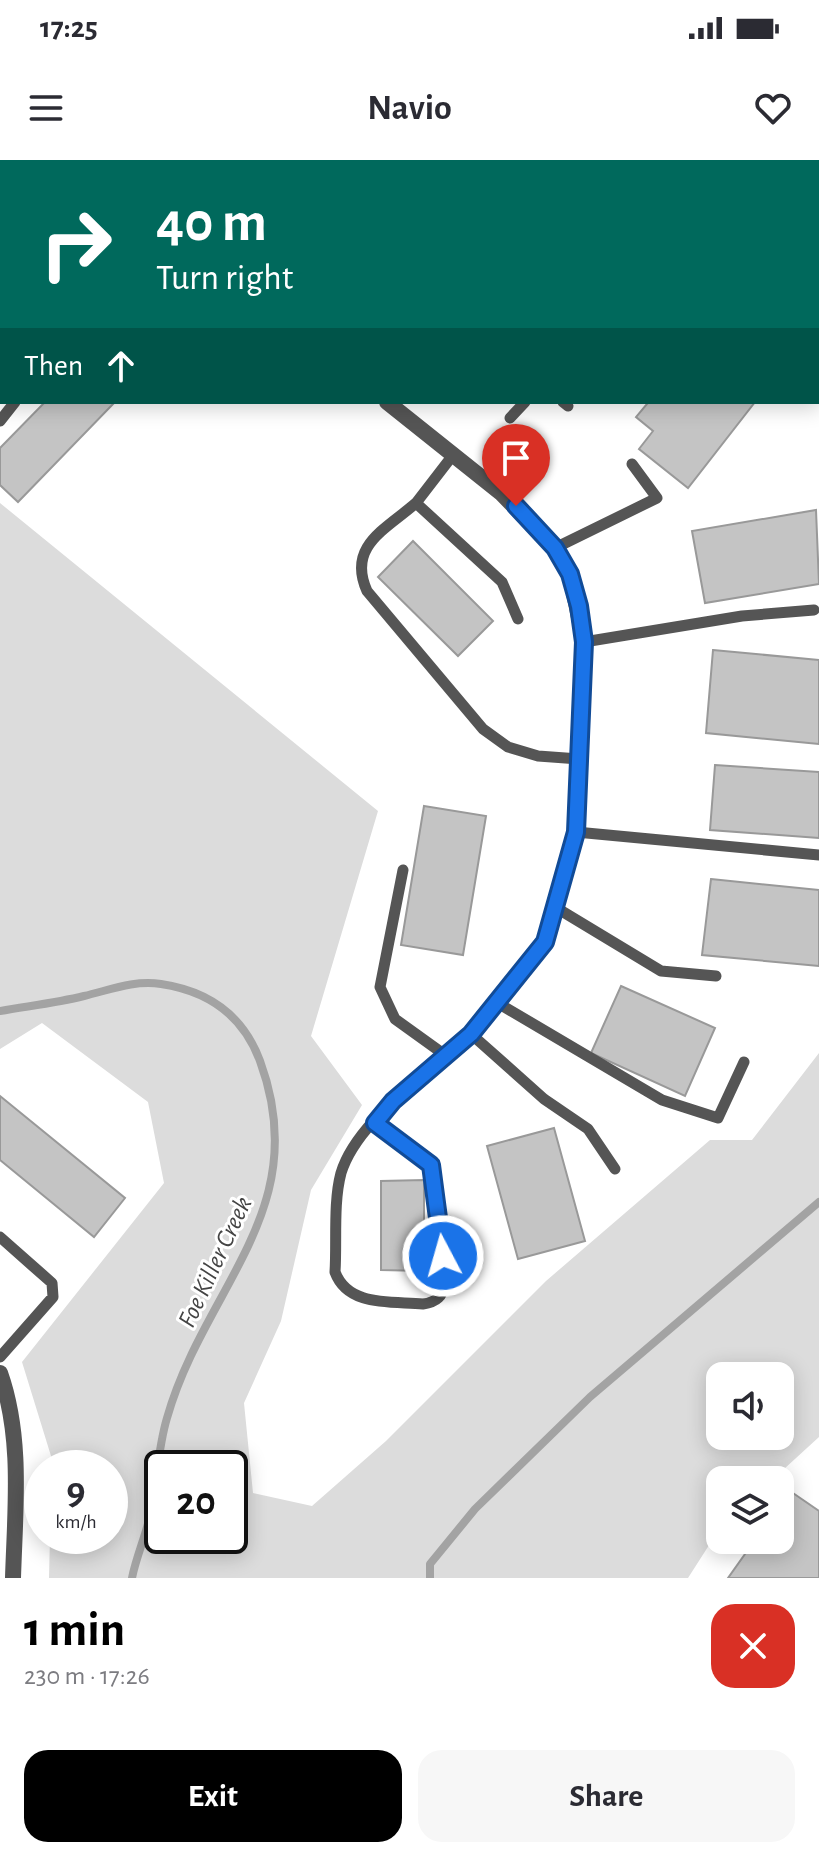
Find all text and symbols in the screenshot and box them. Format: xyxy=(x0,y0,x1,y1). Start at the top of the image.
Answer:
text: 17:25 xyxy=(40,13,98,43)
icon: menu xyxy=(24,86,68,130)
icon: heart xyxy=(751,86,795,130)
text: Navio xyxy=(367,90,452,126)
icon: right xyxy=(24,192,128,296)
text: 40 m xyxy=(156,195,267,251)
text: Turn right xyxy=(156,260,293,296)
icon: ahead xyxy=(99,344,143,388)
text: Then xyxy=(24,351,83,381)
pin xyxy=(482,424,550,506)
icon: arrive xyxy=(494,436,538,480)
water label: Foe Killer Creek xyxy=(173,1193,257,1331)
position arrow xyxy=(401,1214,485,1298)
map controls xyxy=(706,1362,794,1554)
button: sound xyxy=(706,1362,794,1450)
speed limit sign: 20 xyxy=(144,1450,248,1554)
button: layers xyxy=(706,1466,794,1554)
text: 9 xyxy=(66,1472,86,1512)
text: km/h xyxy=(55,1512,97,1532)
button: close xyxy=(711,1604,795,1688)
text: 1 min xyxy=(24,1607,125,1655)
text: 230 m · 17:26 xyxy=(24,1663,150,1689)
button: Exit xyxy=(24,1750,402,1842)
button: Share xyxy=(418,1750,795,1842)

